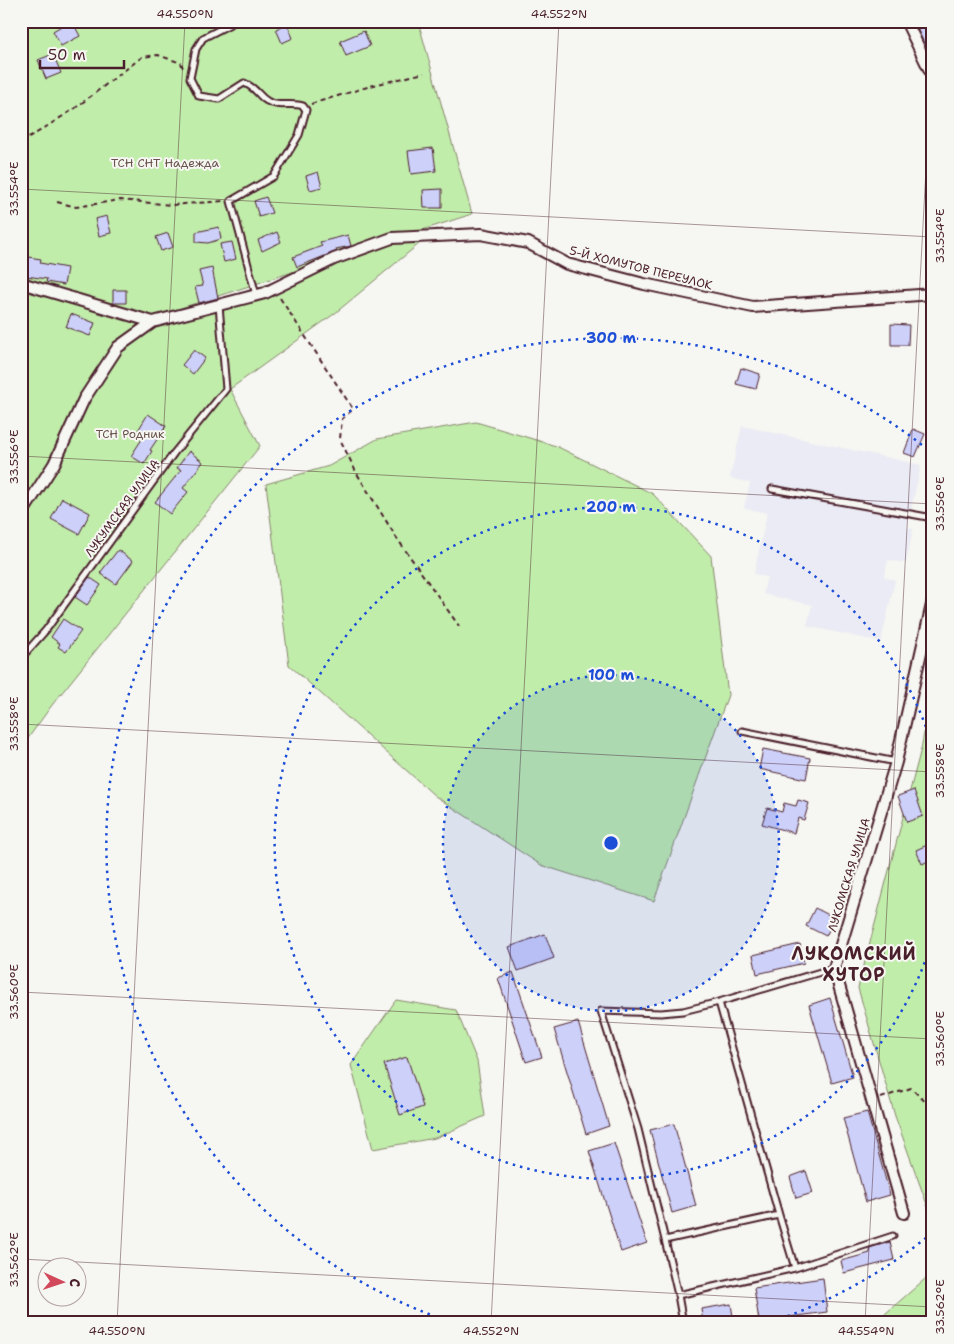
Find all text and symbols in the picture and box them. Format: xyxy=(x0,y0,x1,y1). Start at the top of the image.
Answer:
text: 44.550°N xyxy=(157,6,213,22)
text: 44.552°N xyxy=(531,6,587,22)
scale bar xyxy=(40,38,124,70)
text: 50 m xyxy=(48,45,86,65)
park label: ТСН СНТ Надежда xyxy=(111,155,220,171)
text: 33.554°E xyxy=(6,162,22,216)
text: 33.554°E xyxy=(932,209,948,263)
street label: 5-Й ХОМУТОВ ПЕРЕУЛОК xyxy=(568,242,715,294)
text: 300 m xyxy=(586,328,636,348)
park label: ТСН Родник xyxy=(96,426,165,442)
text: 33.556°E xyxy=(6,429,22,485)
street label: ЛУКУМСКАЯ УЛИЦА xyxy=(81,456,163,560)
text: 33.556°E xyxy=(932,476,948,532)
text: 200 m xyxy=(586,497,636,517)
text: 100 m xyxy=(588,665,634,685)
text: 33.558°E xyxy=(6,697,22,751)
text: 33.558°E xyxy=(932,744,948,798)
street label: ЛУКОМСКАЯ УЛИЦА xyxy=(824,816,874,934)
centre of rings xyxy=(602,834,620,852)
district label: ЛУКОМСКИЙ ХУТОР xyxy=(791,941,917,987)
text: 33.560°E xyxy=(6,964,22,1020)
text: 33.560°E xyxy=(932,1011,948,1067)
text: 33.562°E xyxy=(6,1232,22,1288)
north arrow xyxy=(38,1256,88,1306)
text: С xyxy=(66,1278,84,1287)
text: 33.562°E xyxy=(932,1279,948,1335)
text: 44.550°N xyxy=(89,1323,145,1339)
text: 44.552°N xyxy=(463,1323,519,1339)
text: 44.554°N xyxy=(838,1323,894,1339)

